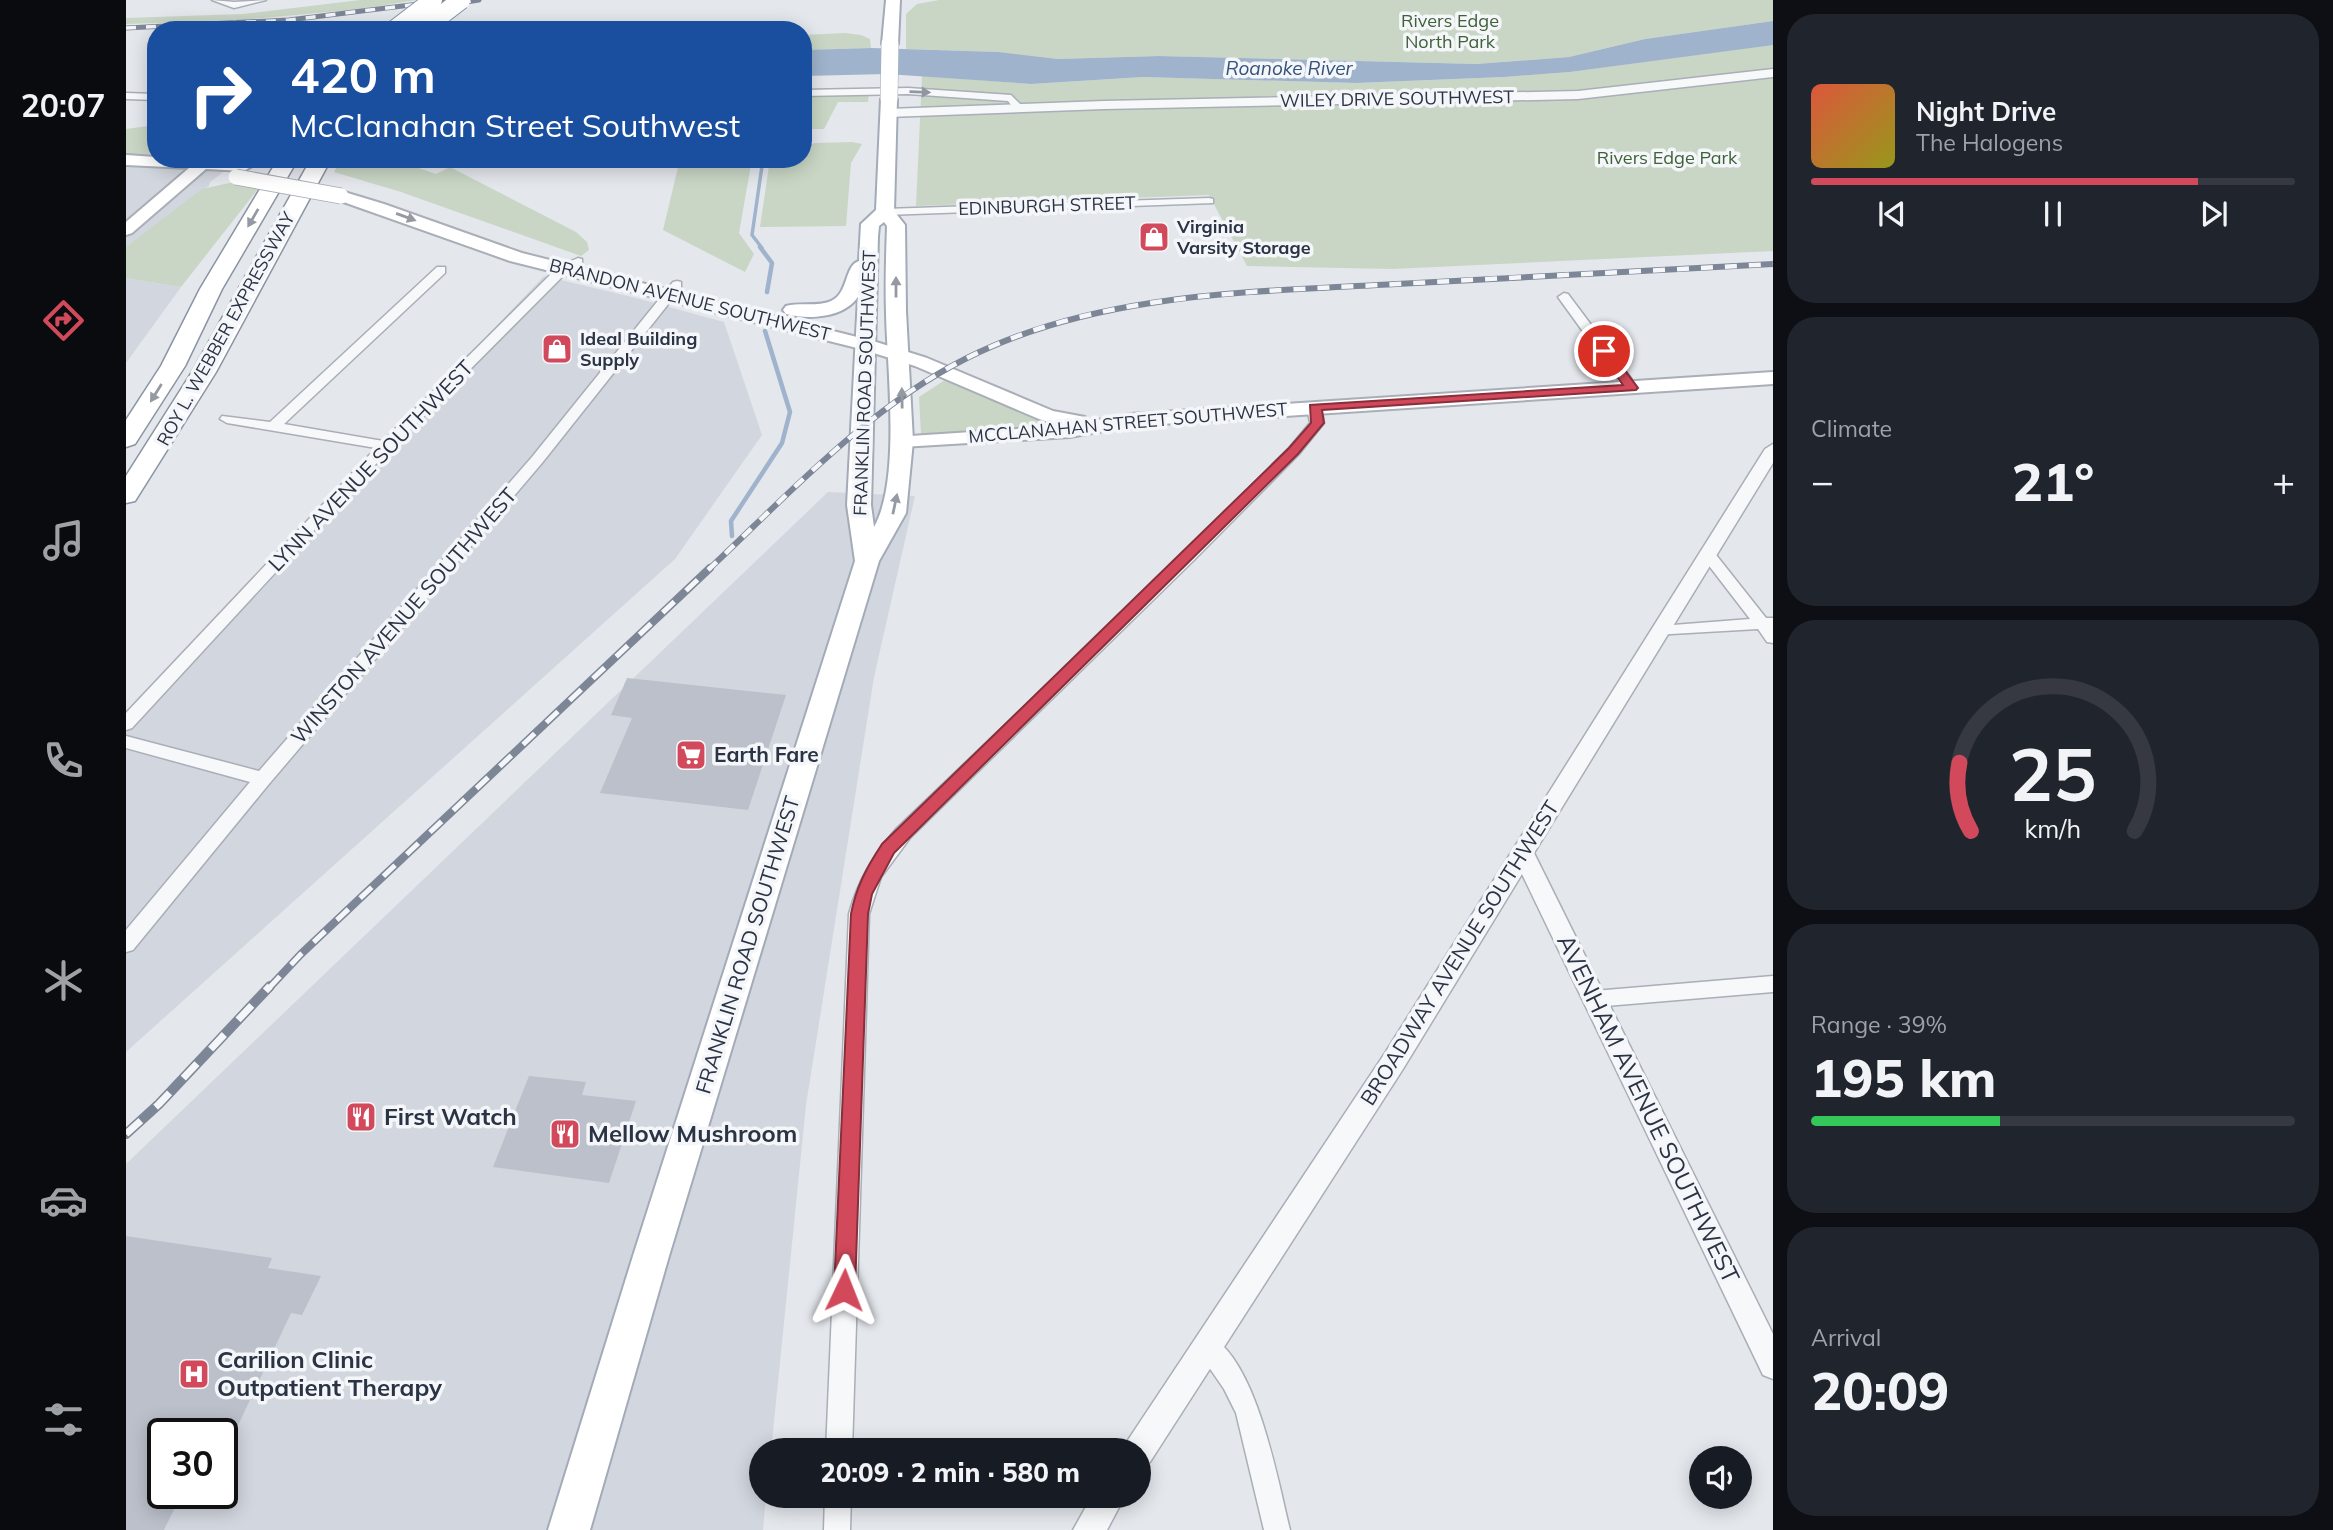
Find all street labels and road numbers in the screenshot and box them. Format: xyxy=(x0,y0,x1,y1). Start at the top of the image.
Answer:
street label: WILEY DRIVE SOUTHWEST xyxy=(1280,85,1514,112)
street label: EDINBURGH STREET xyxy=(958,191,1136,220)
street label: ROY L. WEBBER EXPRESSWAY xyxy=(152,207,300,450)
street label: FRANKLIN ROAD SOUTHWEST xyxy=(848,250,881,516)
street label: BRANDON AVENUE SOUTHWEST xyxy=(547,253,833,346)
street label: LYNN AVENUE SOUTHWEST xyxy=(263,354,478,576)
street label: MCCLANAHAN STREET SOUTHWEST xyxy=(968,397,1289,448)
street label: WINSTON AVENUE SOUTHWEST xyxy=(285,482,522,749)
street label: FRANKLIN ROAD SOUTHWEST xyxy=(689,792,805,1097)
street label: BROADWAY AVENUE SOUTHWEST xyxy=(1354,795,1564,1110)
street label: AVENHAM AVENUE SOUTHWEST xyxy=(1551,929,1747,1288)

